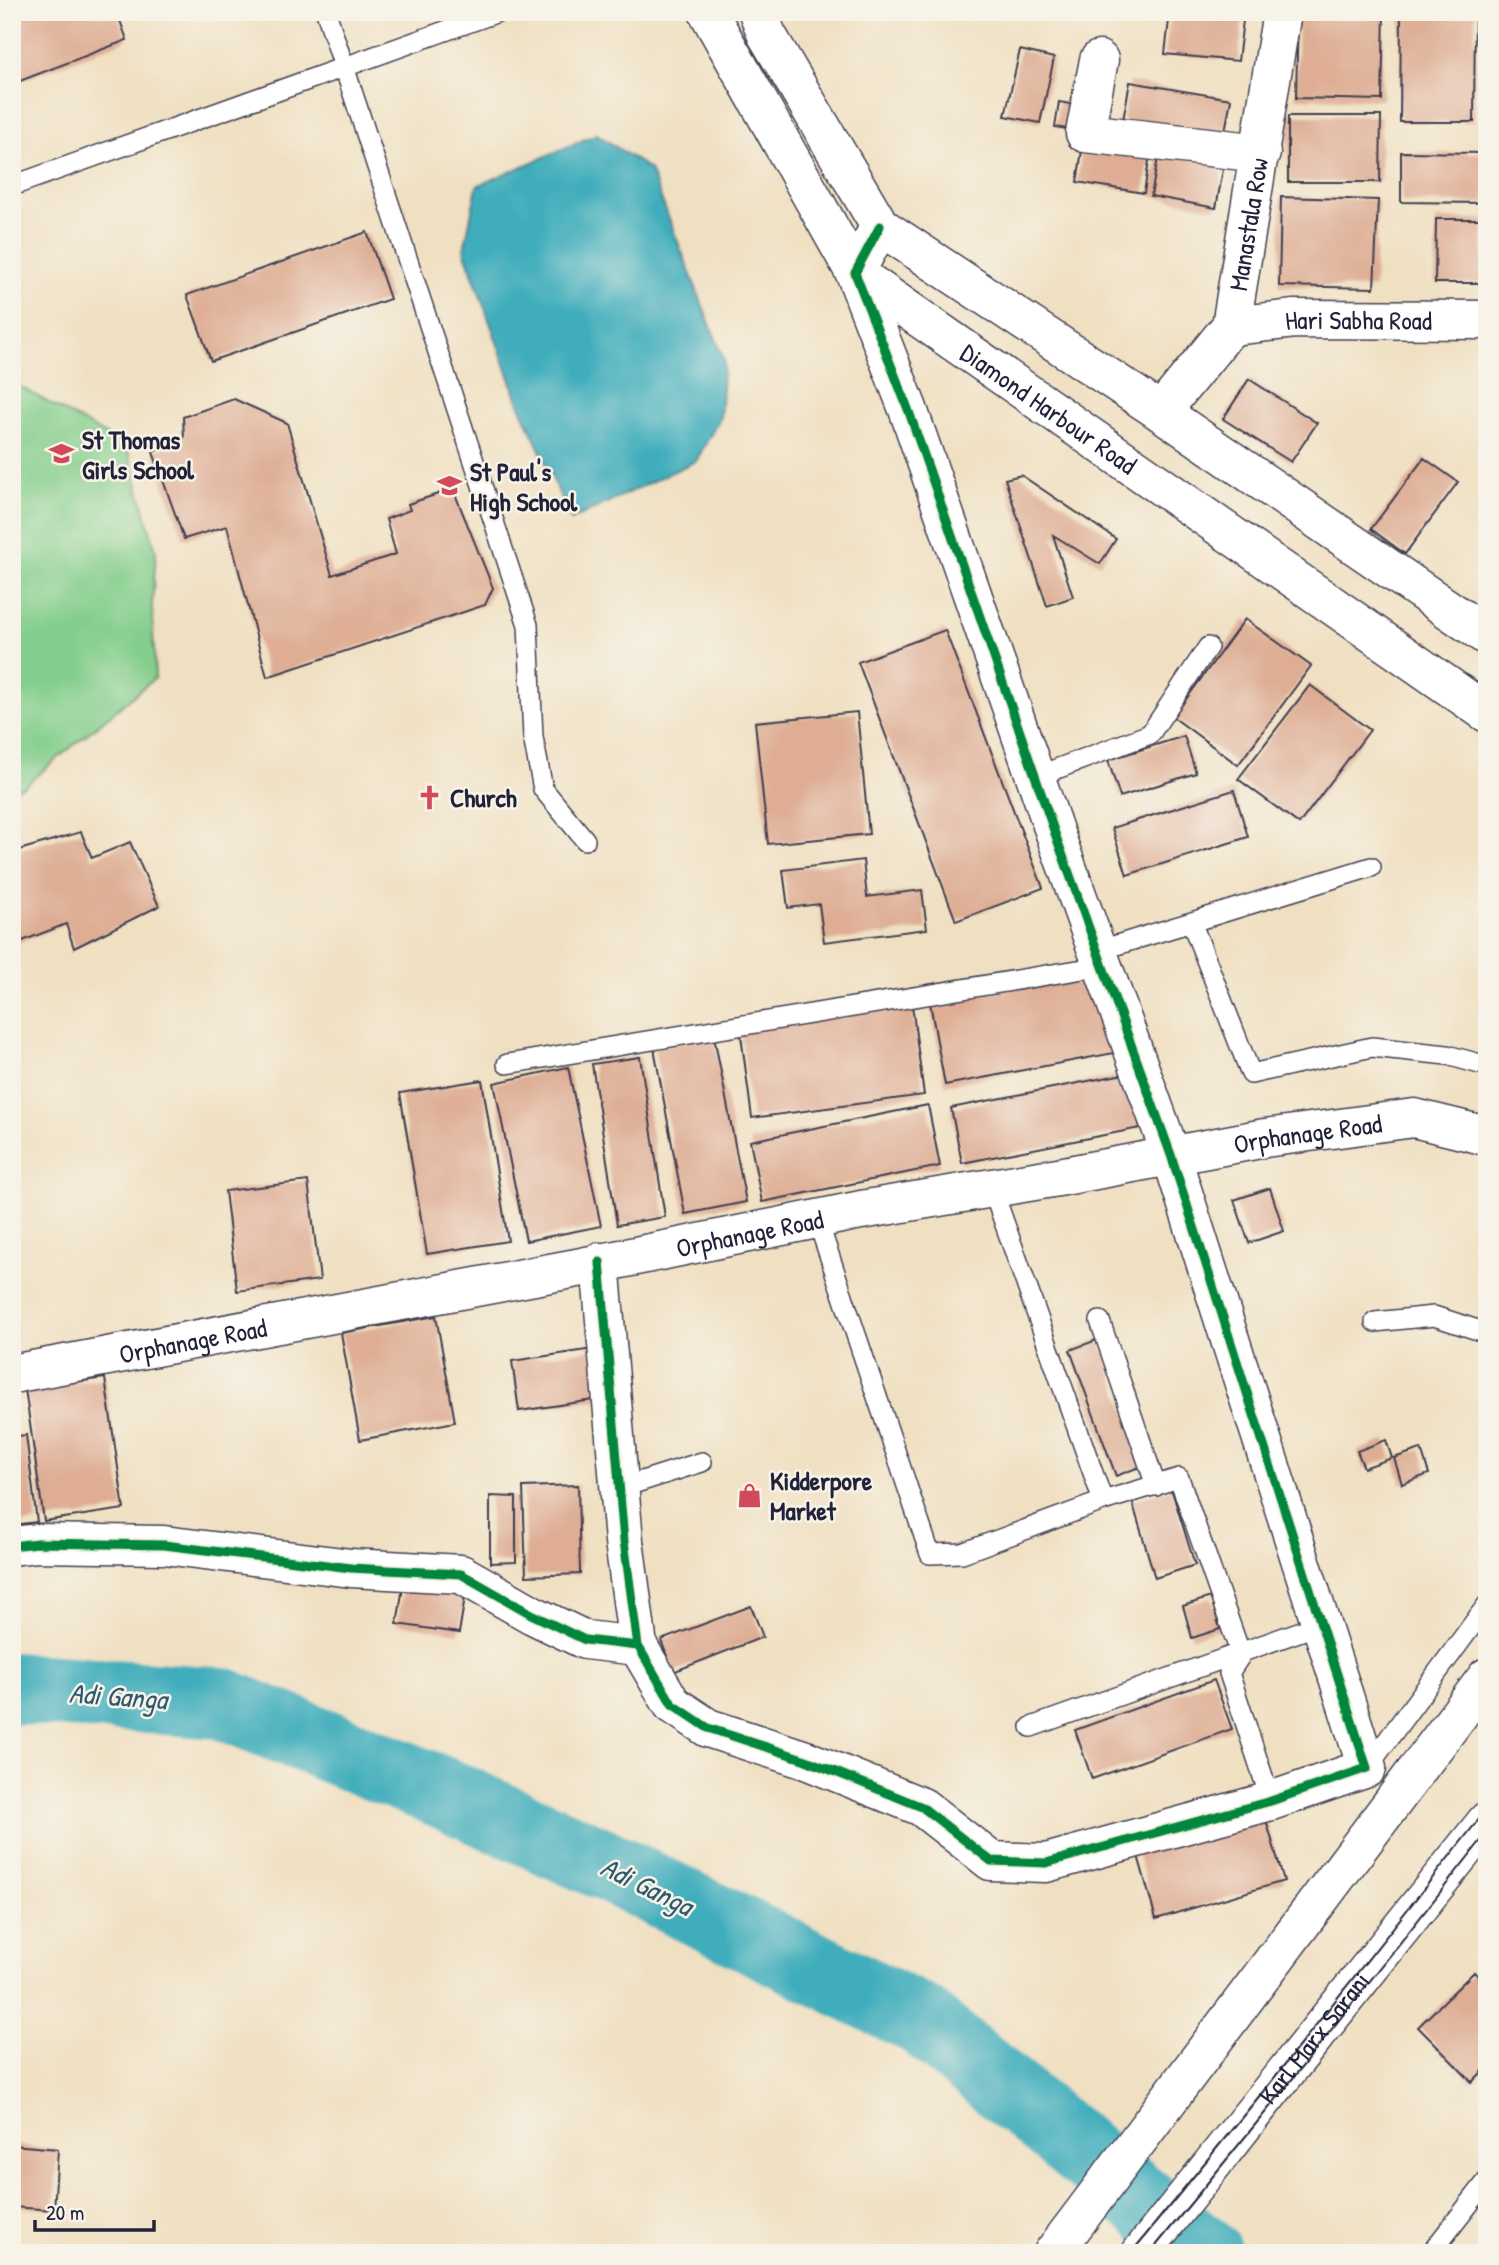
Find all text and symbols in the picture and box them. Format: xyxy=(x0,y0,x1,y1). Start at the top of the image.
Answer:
street label: Manastala Row xyxy=(1219,155,1276,293)
street label: Hari Sabha Road xyxy=(1283,301,1432,337)
street label: Diamond Harbour Road xyxy=(954,335,1144,482)
place label: St Thomas Girls School xyxy=(82,422,195,487)
school or university icon: St Thomas Girls School xyxy=(48,440,76,468)
place label: St Paul's High School xyxy=(470,454,578,520)
school or university icon: St Paul's High School xyxy=(436,472,464,500)
place label: Church xyxy=(450,780,517,815)
church icon: Church xyxy=(416,783,444,811)
street label: Orphanage Road xyxy=(1231,1105,1384,1161)
street label: Orphanage Road xyxy=(673,1201,826,1265)
street label: Orphanage Road xyxy=(116,1309,269,1371)
place label: Kidderpore Market xyxy=(770,1463,873,1528)
shop icon: Kidderpore Market xyxy=(736,1481,764,1509)
water label: Adi Ganga xyxy=(68,1674,171,1719)
water label: Adi Ganga xyxy=(595,1847,702,1926)
street label: Karl Marx Sarani xyxy=(1250,1964,1377,2111)
scale bar xyxy=(35,2188,154,2232)
text: 20 m xyxy=(46,2198,84,2227)

